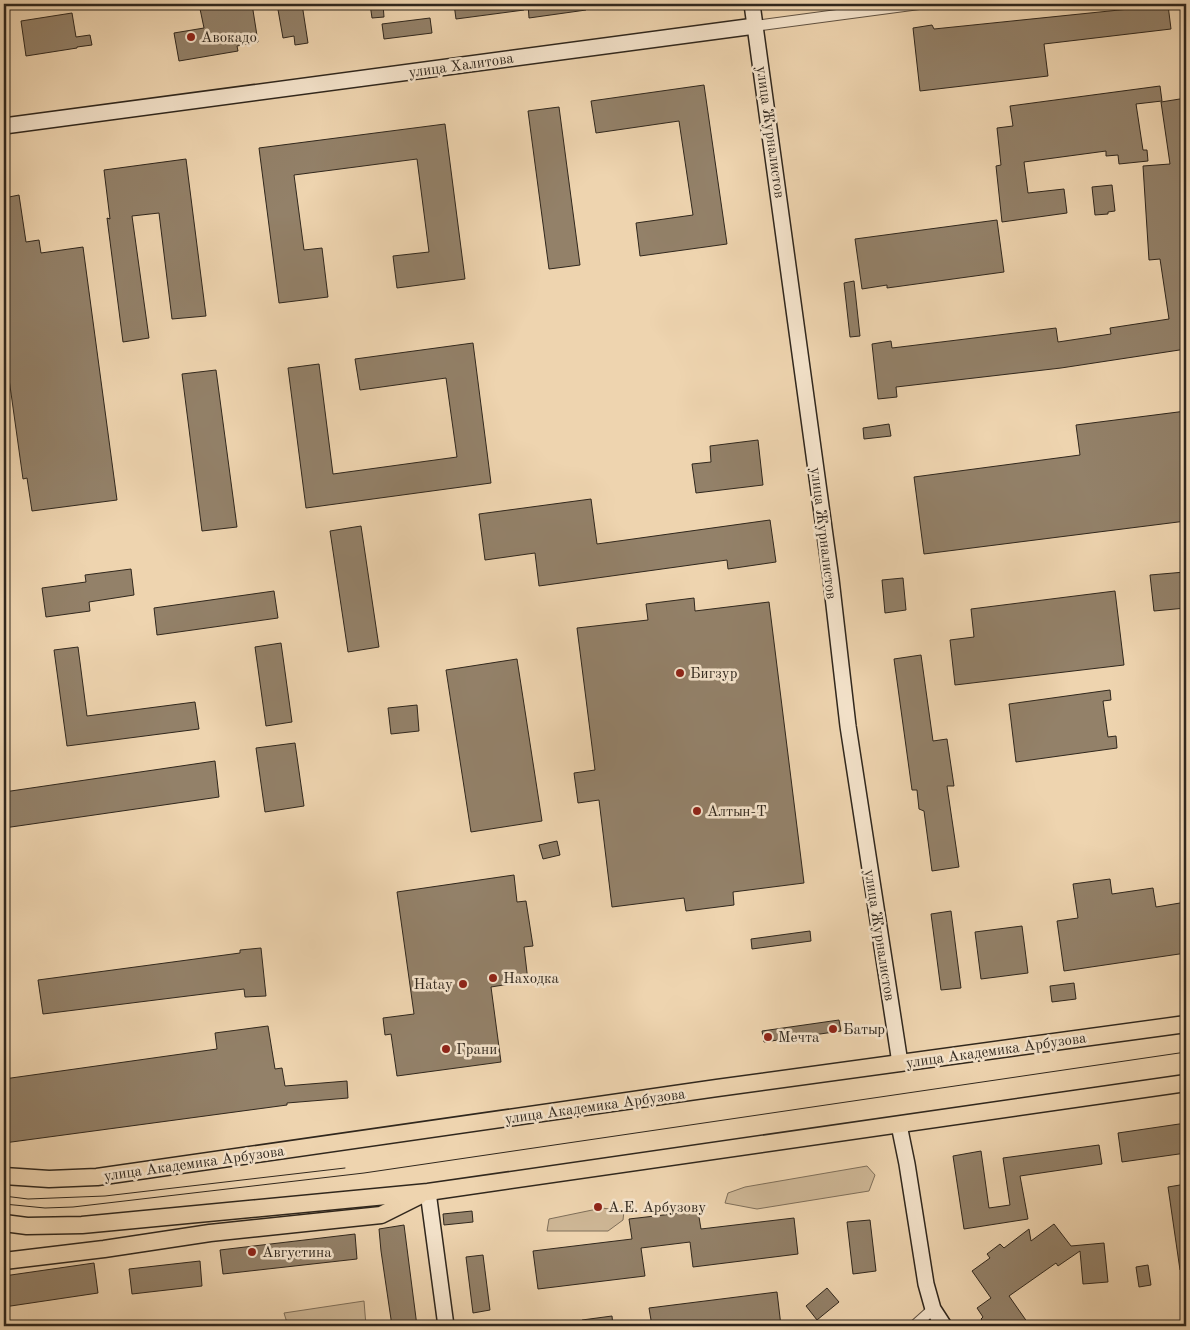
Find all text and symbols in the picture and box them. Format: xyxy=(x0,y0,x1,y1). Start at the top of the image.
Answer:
marker: Авокадо xyxy=(185,31,197,43)
place label: Авокадо xyxy=(201,31,257,46)
street label: улица Халитова xyxy=(408,52,515,81)
street label: улица Журналистов xyxy=(753,65,786,199)
street label: улица Журналистов xyxy=(807,466,838,600)
marker: Бигзур xyxy=(674,667,686,679)
place label: Бигзур xyxy=(690,667,738,682)
marker: Алтын-Т xyxy=(691,805,703,817)
place label: Алтын-Т xyxy=(707,805,767,820)
street label: улица Журналистов xyxy=(861,868,896,1002)
marker: Находка xyxy=(487,972,499,984)
place label: Находка xyxy=(503,972,560,987)
place label: Hatay xyxy=(413,978,453,993)
marker: Hatay xyxy=(457,978,469,990)
marker: Батыр xyxy=(827,1023,839,1035)
place label: Батыр xyxy=(843,1023,885,1038)
marker: Мечта xyxy=(762,1031,774,1043)
place label: Мечта xyxy=(778,1031,820,1046)
street label: улица Академика Арбузова xyxy=(905,1031,1088,1072)
marker: Грани xyxy=(440,1043,452,1055)
place label: Грани xyxy=(456,1043,497,1058)
street label: улица Академика Арбузова xyxy=(504,1087,687,1128)
street label: улица Академика Арбузова xyxy=(103,1144,286,1185)
marker: А.Е. Арбузову xyxy=(592,1201,604,1213)
place label: А.Е. Арбузову xyxy=(608,1201,706,1216)
marker: Августина xyxy=(246,1246,258,1258)
place label: Августина xyxy=(262,1246,332,1261)

